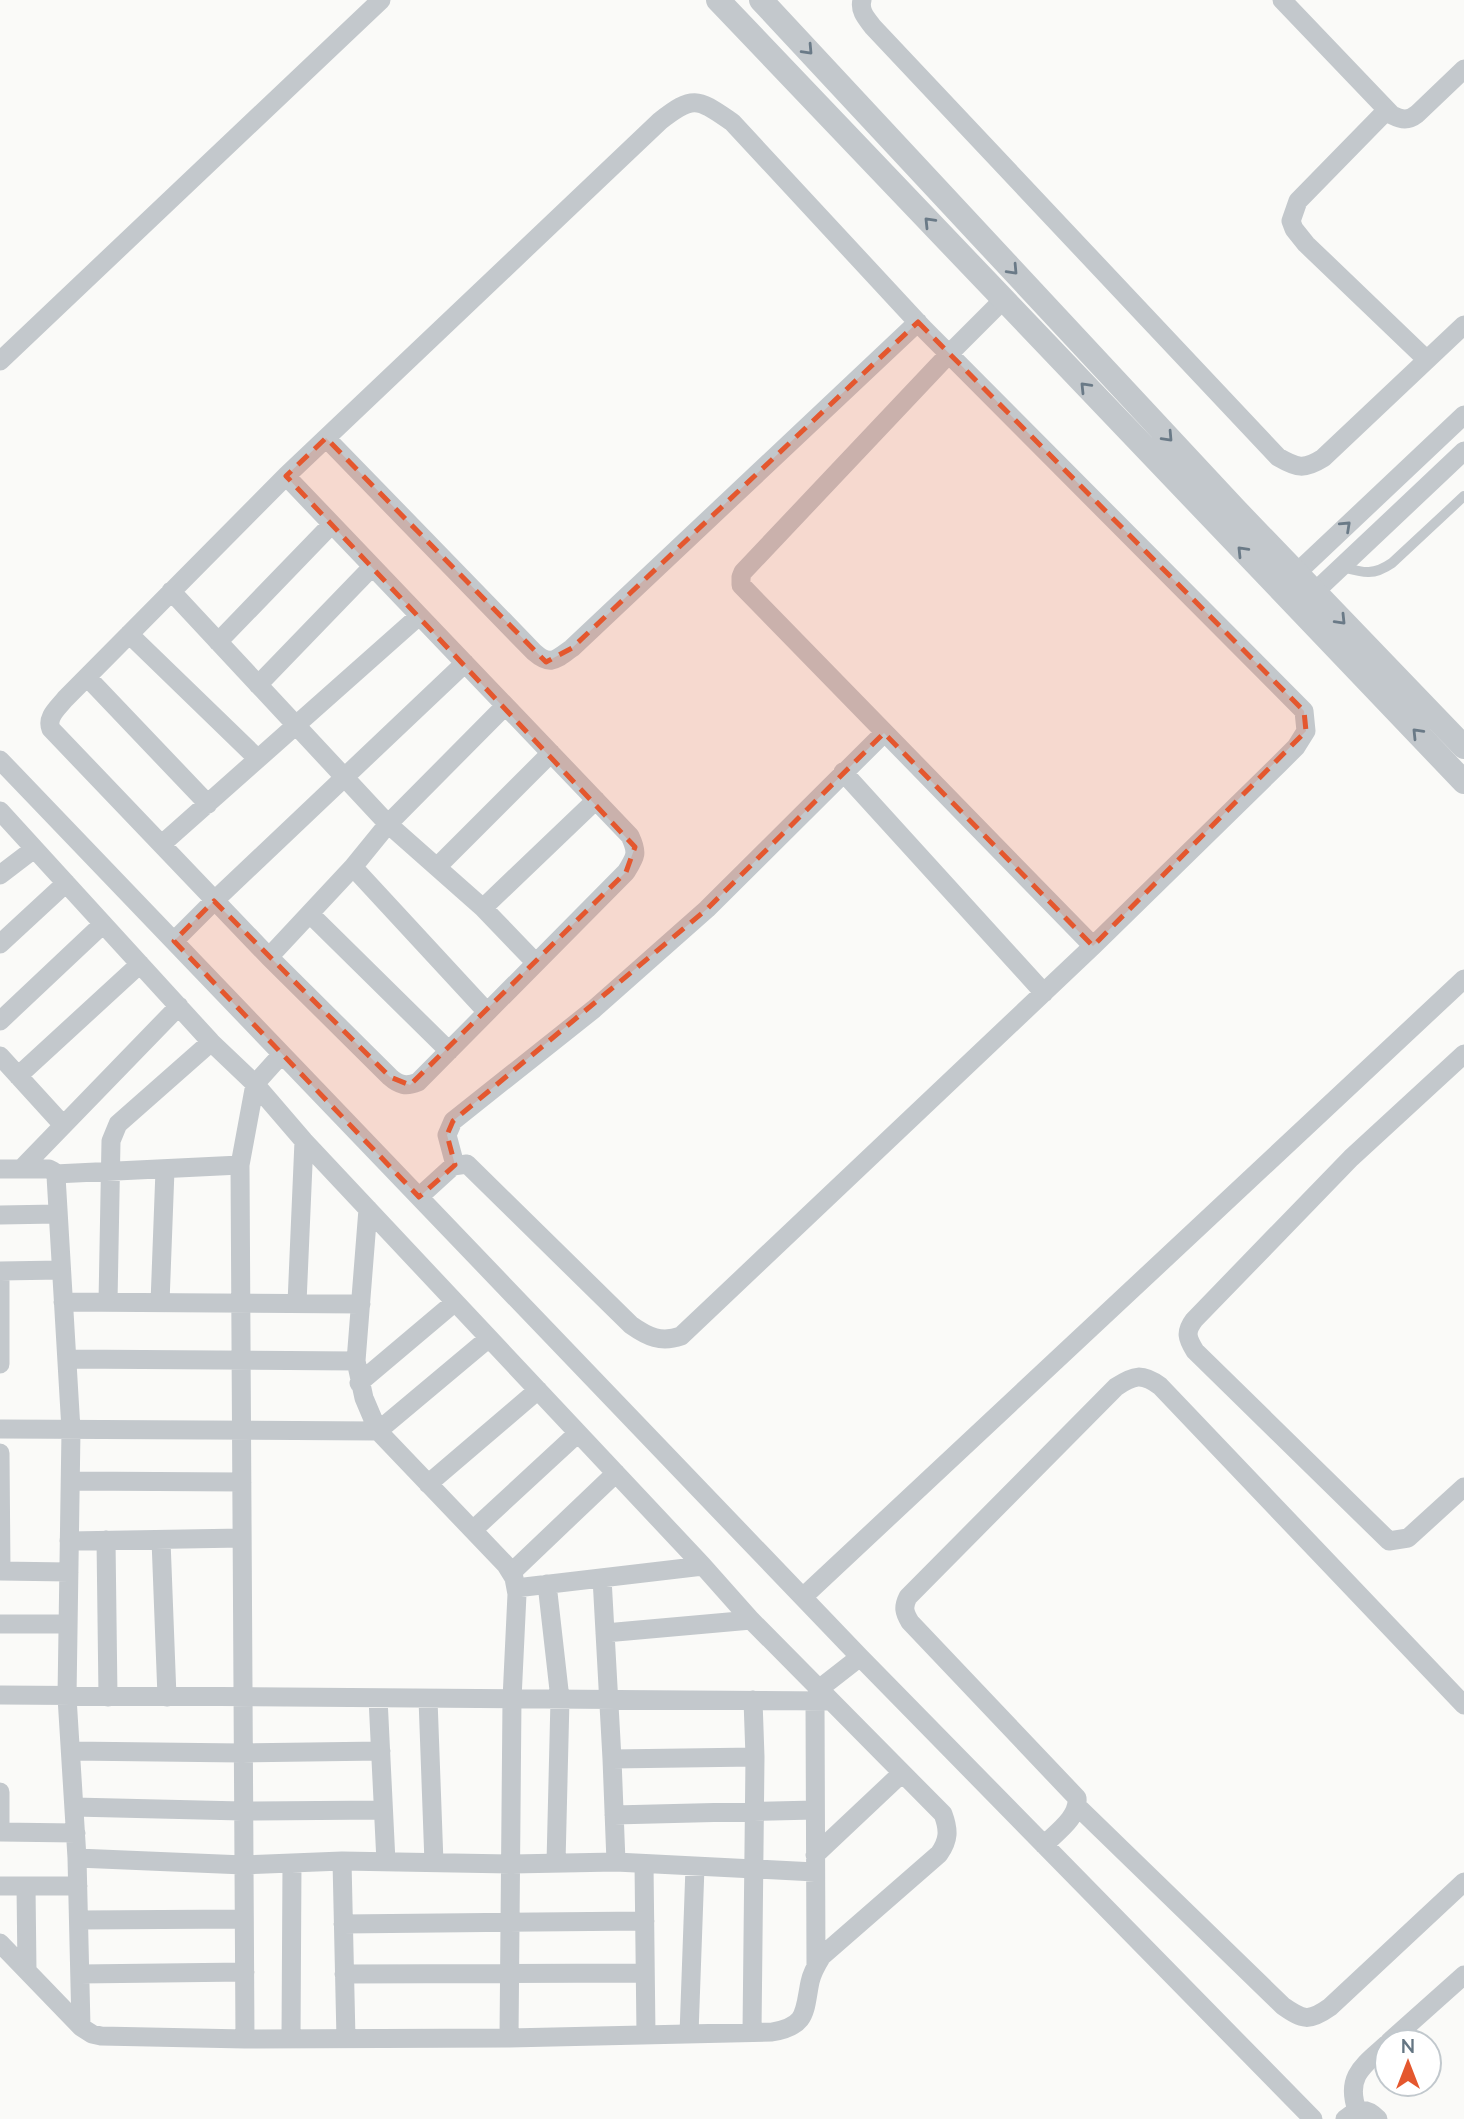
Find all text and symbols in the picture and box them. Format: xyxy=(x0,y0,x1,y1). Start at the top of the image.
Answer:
one-way arrow xyxy=(800,42,813,55)
one-way arrow xyxy=(924,217,937,230)
one-way arrow xyxy=(1005,262,1017,275)
one-way arrow xyxy=(1081,382,1094,395)
one-way arrow xyxy=(1159,429,1172,442)
one-way arrow xyxy=(1338,521,1351,534)
one-way arrow xyxy=(1238,546,1251,559)
one-way arrow xyxy=(1333,612,1346,625)
one-way arrow xyxy=(1412,728,1425,741)
north arrow xyxy=(1373,2028,1443,2098)
text: N xyxy=(1401,2034,1415,2058)

